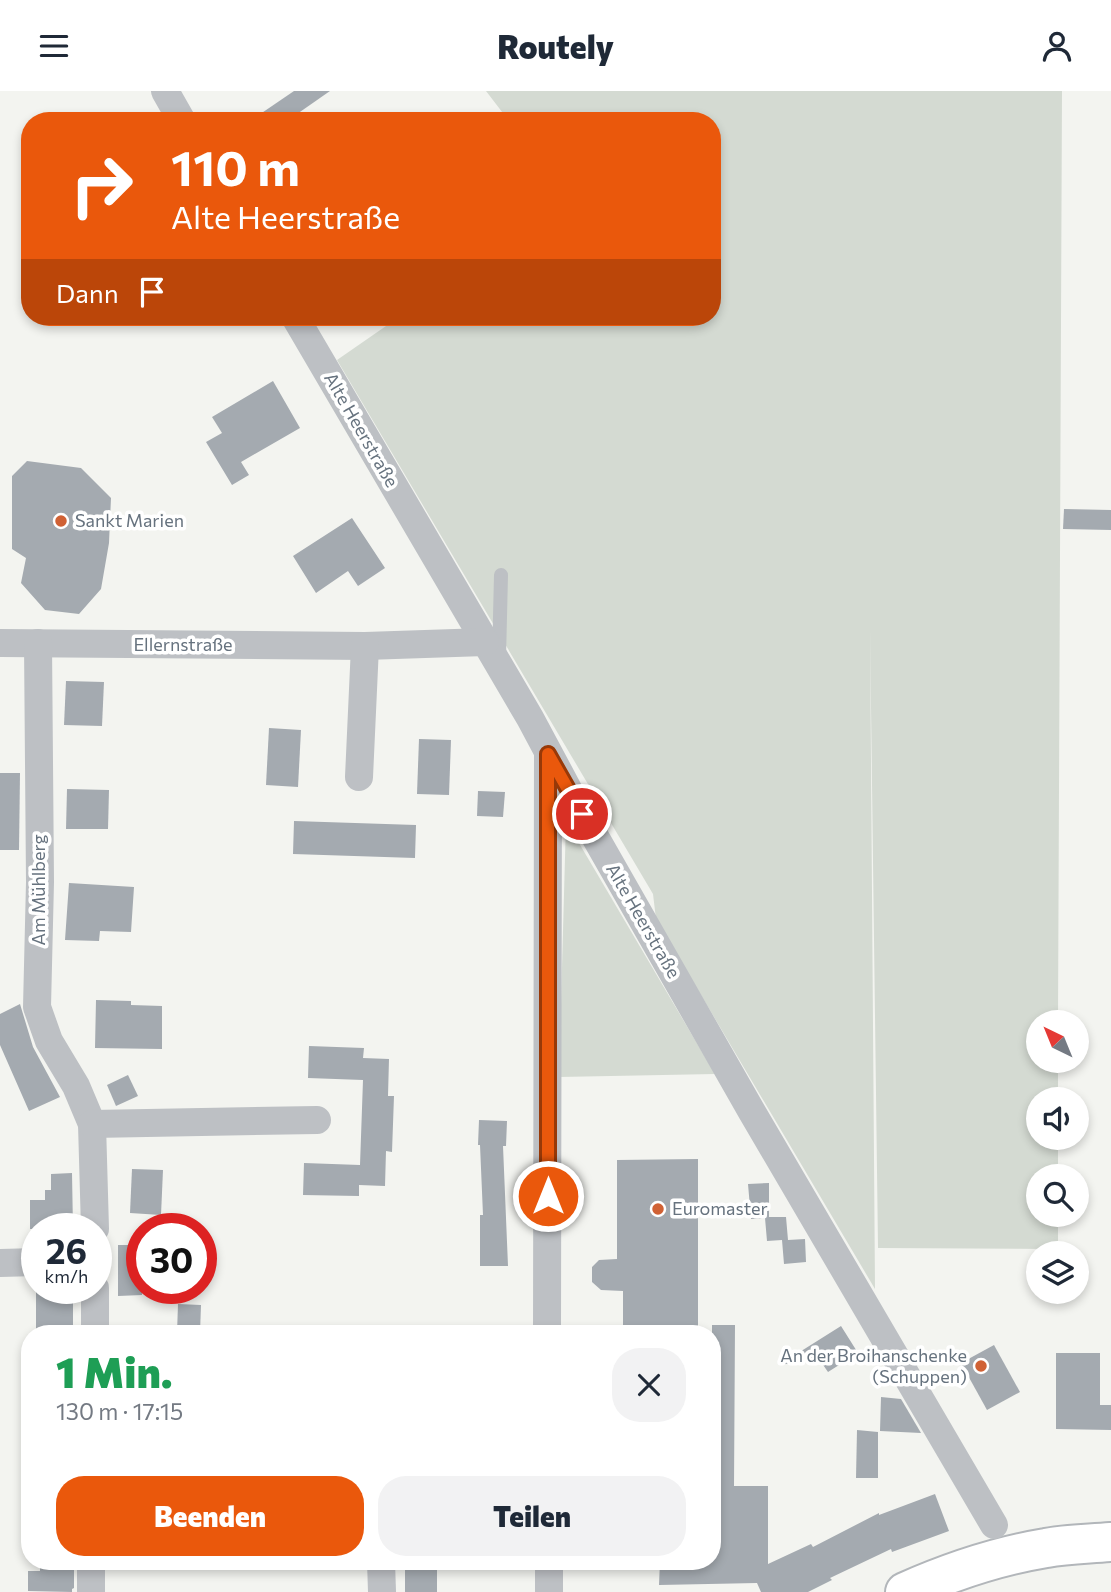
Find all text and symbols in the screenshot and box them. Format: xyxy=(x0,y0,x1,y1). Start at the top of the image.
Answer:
text: Routely xyxy=(497,26,614,66)
icon: menu xyxy=(35,27,73,65)
icon: person xyxy=(1038,27,1076,65)
text: 110 m xyxy=(171,136,300,196)
icon: right xyxy=(56,140,147,231)
text: Alte Heerstraße xyxy=(171,196,400,236)
icon: arrive xyxy=(133,273,171,311)
text: Dann xyxy=(56,277,119,308)
street label: Alte Heerstraße xyxy=(320,368,404,491)
place label: Sankt Marien xyxy=(75,509,184,531)
marker: Sankt Marien xyxy=(53,513,69,529)
street label: Ellernstraße xyxy=(133,633,233,655)
pin xyxy=(552,784,612,844)
icon: arrive xyxy=(563,795,601,833)
street label: Am Mühlberg xyxy=(27,834,49,945)
street label: Alte Heerstraße xyxy=(602,859,686,982)
north arrow xyxy=(1026,1010,1088,1073)
map controls xyxy=(1026,1010,1089,1304)
button: sound xyxy=(1026,1087,1089,1150)
position arrow xyxy=(511,1159,585,1233)
button: search xyxy=(1026,1164,1089,1227)
place label: Euromaster xyxy=(672,1197,768,1219)
marker: Euromaster xyxy=(650,1201,666,1217)
speed limit sign: 30 xyxy=(126,1213,217,1304)
text: 26 xyxy=(46,1228,87,1271)
button: layers xyxy=(1026,1241,1089,1304)
text: km/h xyxy=(45,1265,88,1287)
place label: An der Broihanschenke (Schuppen) xyxy=(780,1344,967,1387)
text: 1 Min. xyxy=(56,1345,173,1397)
button: close xyxy=(612,1348,686,1422)
marker: An der Broihanschenke (Schuppen) xyxy=(973,1358,989,1374)
text: 130 m · 17:15 xyxy=(56,1397,183,1425)
button: Beenden xyxy=(56,1476,364,1556)
button: Teilen xyxy=(378,1476,686,1556)

